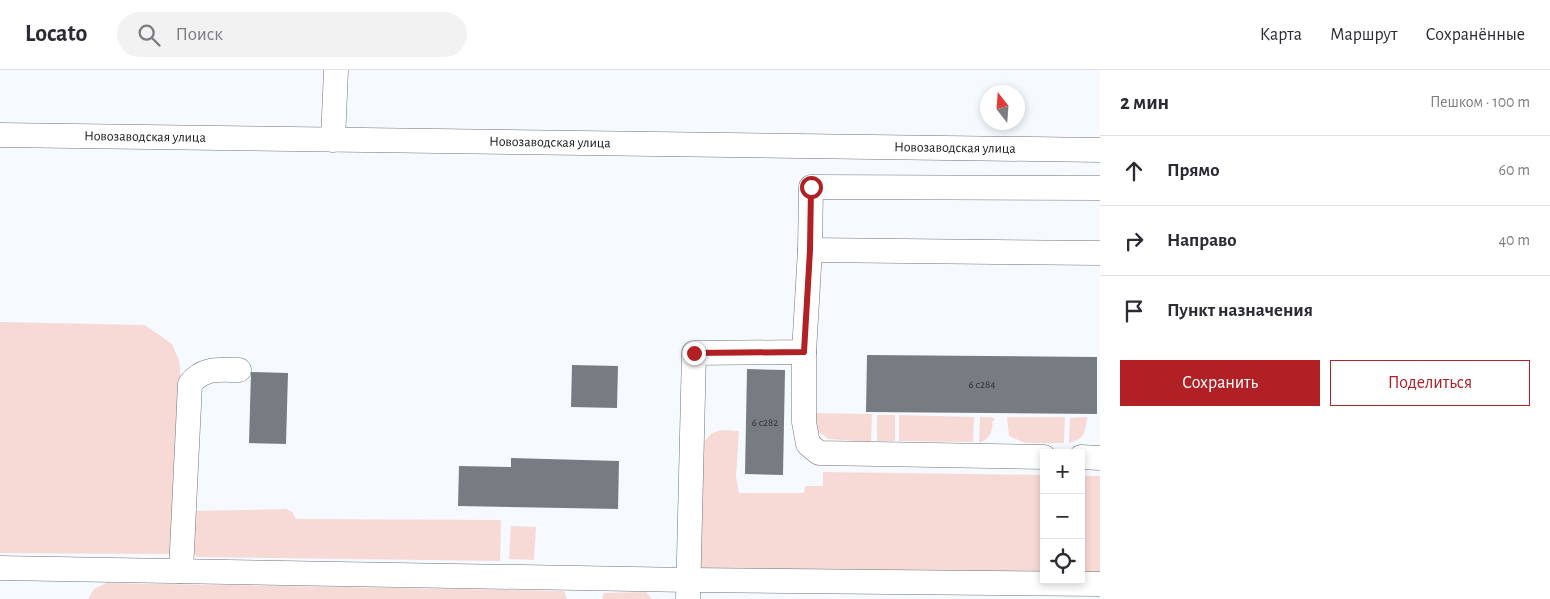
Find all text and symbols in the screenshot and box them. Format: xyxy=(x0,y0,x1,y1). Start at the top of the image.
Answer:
search box xyxy=(117,12,467,57)
icon: search xyxy=(135,21,163,49)
text: Locato xyxy=(25,22,87,46)
text: Поиск xyxy=(175,25,223,44)
text: Карта xyxy=(1260,26,1302,44)
text: Маршрут xyxy=(1330,26,1398,44)
text: Сохранённые xyxy=(1426,26,1525,44)
north arrow xyxy=(980,85,1025,130)
text: 2 мин xyxy=(1120,92,1169,113)
text: Пешком · 100 m xyxy=(1430,94,1530,110)
street label: Новозаводская улица xyxy=(84,129,207,145)
street label: Новозаводская улица xyxy=(489,135,612,150)
street label: Новозаводская улица xyxy=(894,140,1016,156)
icon: ahead xyxy=(1120,157,1148,185)
text: Прямо xyxy=(1167,161,1220,180)
text: 60 m xyxy=(1499,162,1530,178)
route start xyxy=(800,176,823,199)
icon: right xyxy=(1120,227,1148,255)
text: Направо xyxy=(1167,231,1237,250)
text: 40 m xyxy=(1498,232,1530,248)
icon: arrive xyxy=(1120,297,1148,325)
text: Пункт назначения xyxy=(1167,301,1313,320)
route end xyxy=(683,342,706,365)
button: Сохранить xyxy=(1120,360,1320,406)
button: Поделиться xyxy=(1330,360,1530,406)
house number: 6 с284 xyxy=(969,379,995,390)
house number: 6 с282 xyxy=(752,417,778,428)
map controls xyxy=(1040,449,1085,584)
button: + xyxy=(1040,449,1085,494)
button: − xyxy=(1040,494,1085,539)
button: locate xyxy=(1040,539,1085,584)

